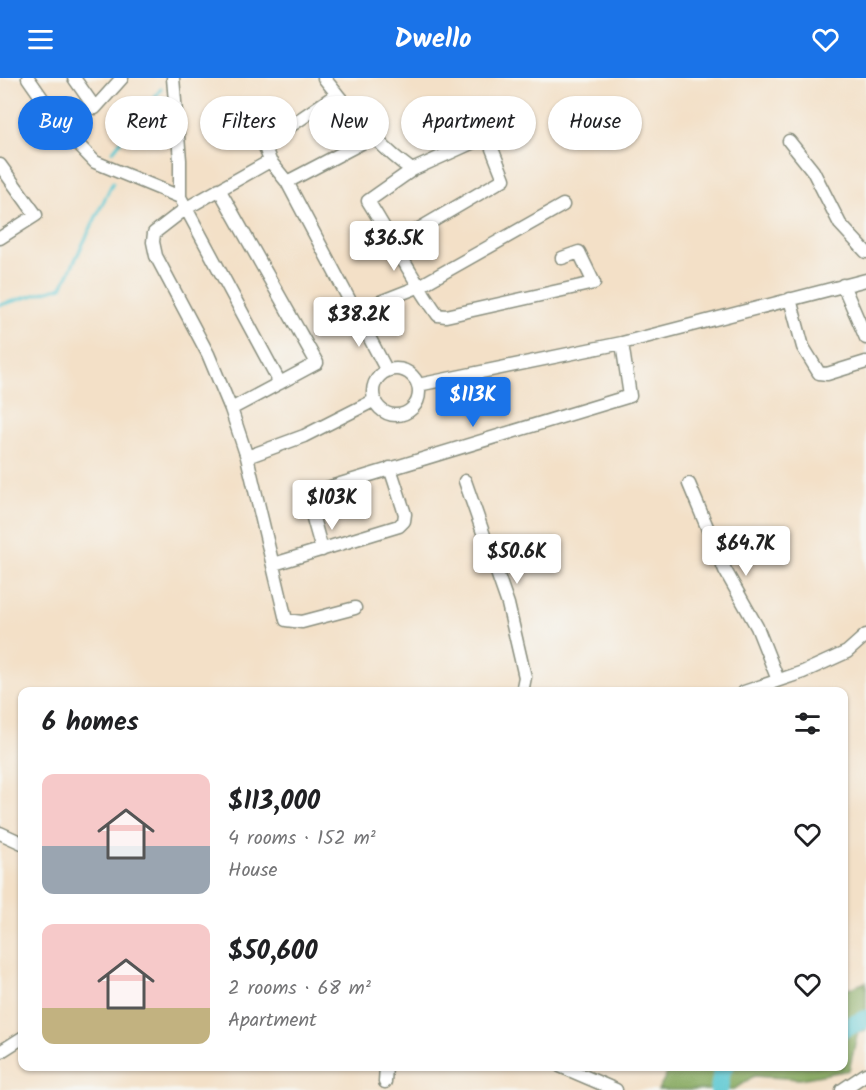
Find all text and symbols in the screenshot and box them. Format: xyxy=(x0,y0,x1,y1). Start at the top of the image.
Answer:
text: Dwello xyxy=(394,18,472,61)
icon: menu xyxy=(24,23,57,56)
icon: heart xyxy=(809,23,842,56)
chip: Buy xyxy=(18,96,93,150)
chip: Rent xyxy=(105,96,188,150)
chip: Filters xyxy=(200,96,297,150)
chip: New xyxy=(309,96,389,150)
chip: Apartment xyxy=(401,96,536,150)
chip: House xyxy=(548,96,642,150)
pin: $36.5K xyxy=(345,221,443,272)
text: $36.5K xyxy=(364,224,424,256)
pin: $38.2K xyxy=(310,297,408,348)
text: $38.2K xyxy=(327,300,391,332)
pin: $113K xyxy=(431,377,515,428)
text: $113K xyxy=(450,380,496,412)
pin: $103K xyxy=(290,480,374,531)
text: $103K xyxy=(306,483,358,515)
pin: $64.7K xyxy=(697,526,795,577)
text: $64.7K xyxy=(716,529,776,561)
pin: $50.6K xyxy=(468,534,566,585)
text: $50.6K xyxy=(487,537,547,569)
text: 6 homes xyxy=(42,702,139,744)
icon: filters xyxy=(791,707,824,740)
text: $113,000 xyxy=(228,781,320,823)
icon: home xyxy=(90,798,162,870)
icon: heart xyxy=(791,818,824,851)
text: 4 rooms · 152 m² xyxy=(228,823,376,855)
text: House xyxy=(228,855,278,887)
text: $50,600 xyxy=(228,931,317,973)
icon: home xyxy=(90,948,162,1020)
icon: heart xyxy=(791,968,824,1001)
text: 2 rooms · 68 m² xyxy=(228,973,371,1005)
text: Apartment xyxy=(228,1005,317,1037)

